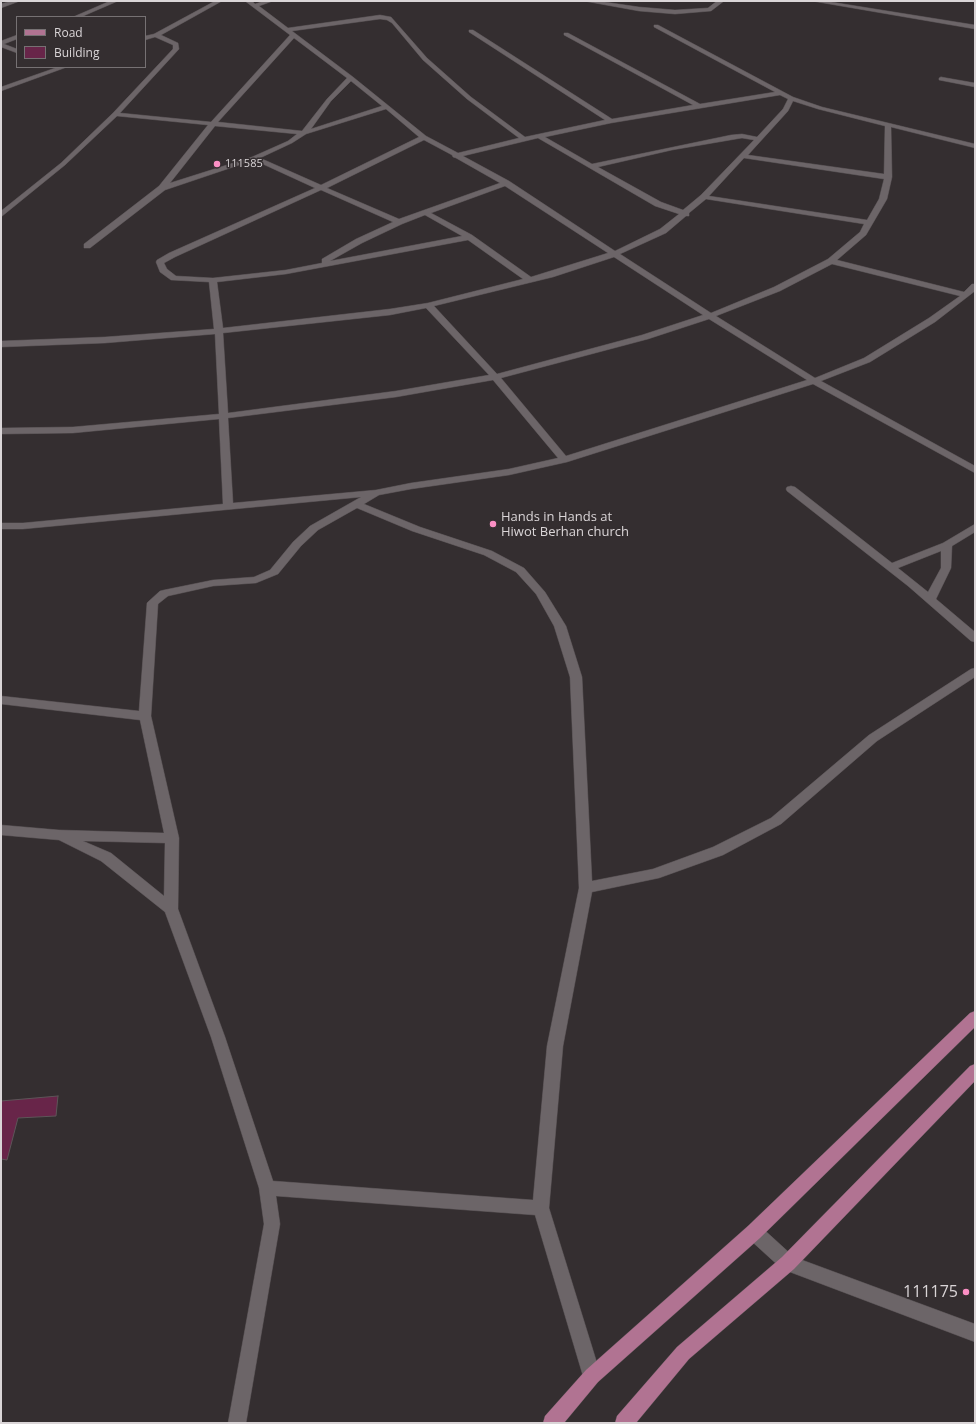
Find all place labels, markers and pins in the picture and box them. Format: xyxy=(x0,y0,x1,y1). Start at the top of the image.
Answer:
place label: 111585 xyxy=(225,157,263,171)
marker: 111585 xyxy=(212,159,222,169)
place label: Hands in Hands at Hiwot Berhan church xyxy=(501,509,629,540)
marker: Hands in Hands at Hiwot Berhan church xyxy=(488,519,498,529)
place label: 111175 xyxy=(903,1282,958,1302)
marker: 111175 xyxy=(961,1287,971,1297)

